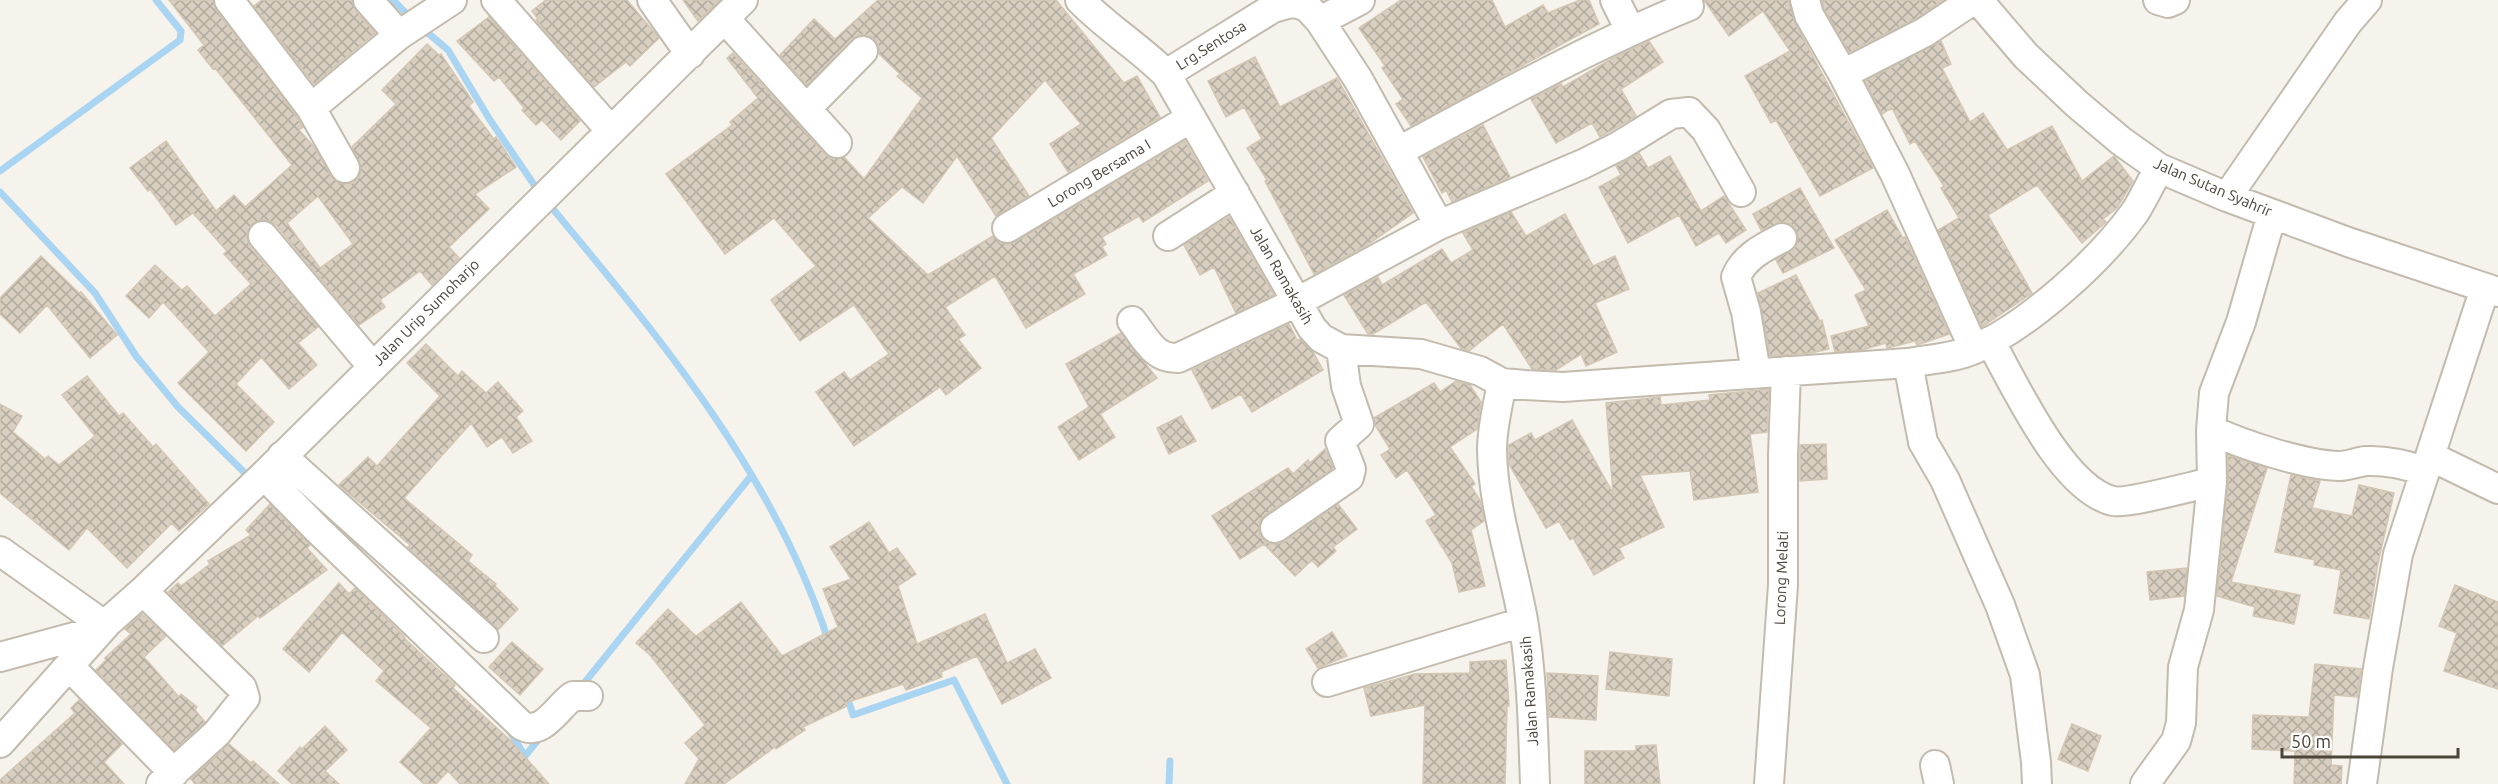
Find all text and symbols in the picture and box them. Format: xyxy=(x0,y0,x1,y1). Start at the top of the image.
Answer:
street label: Lrg.Sentosa xyxy=(1173,17,1249,73)
street label: Lorong Bersama I xyxy=(1044,136,1154,210)
street label: Jalan Sutan Syahrir xyxy=(2151,154,2275,220)
street label: Jalan Ramakasih xyxy=(1247,223,1317,327)
street label: Jalan Urip Sumoharjo xyxy=(369,255,483,369)
street label: Lorong Melati xyxy=(1771,531,1791,625)
street label: Jalan Ramakasih xyxy=(1517,635,1541,747)
scale bar xyxy=(2282,721,2458,759)
text: 50 m xyxy=(2291,731,2331,751)

